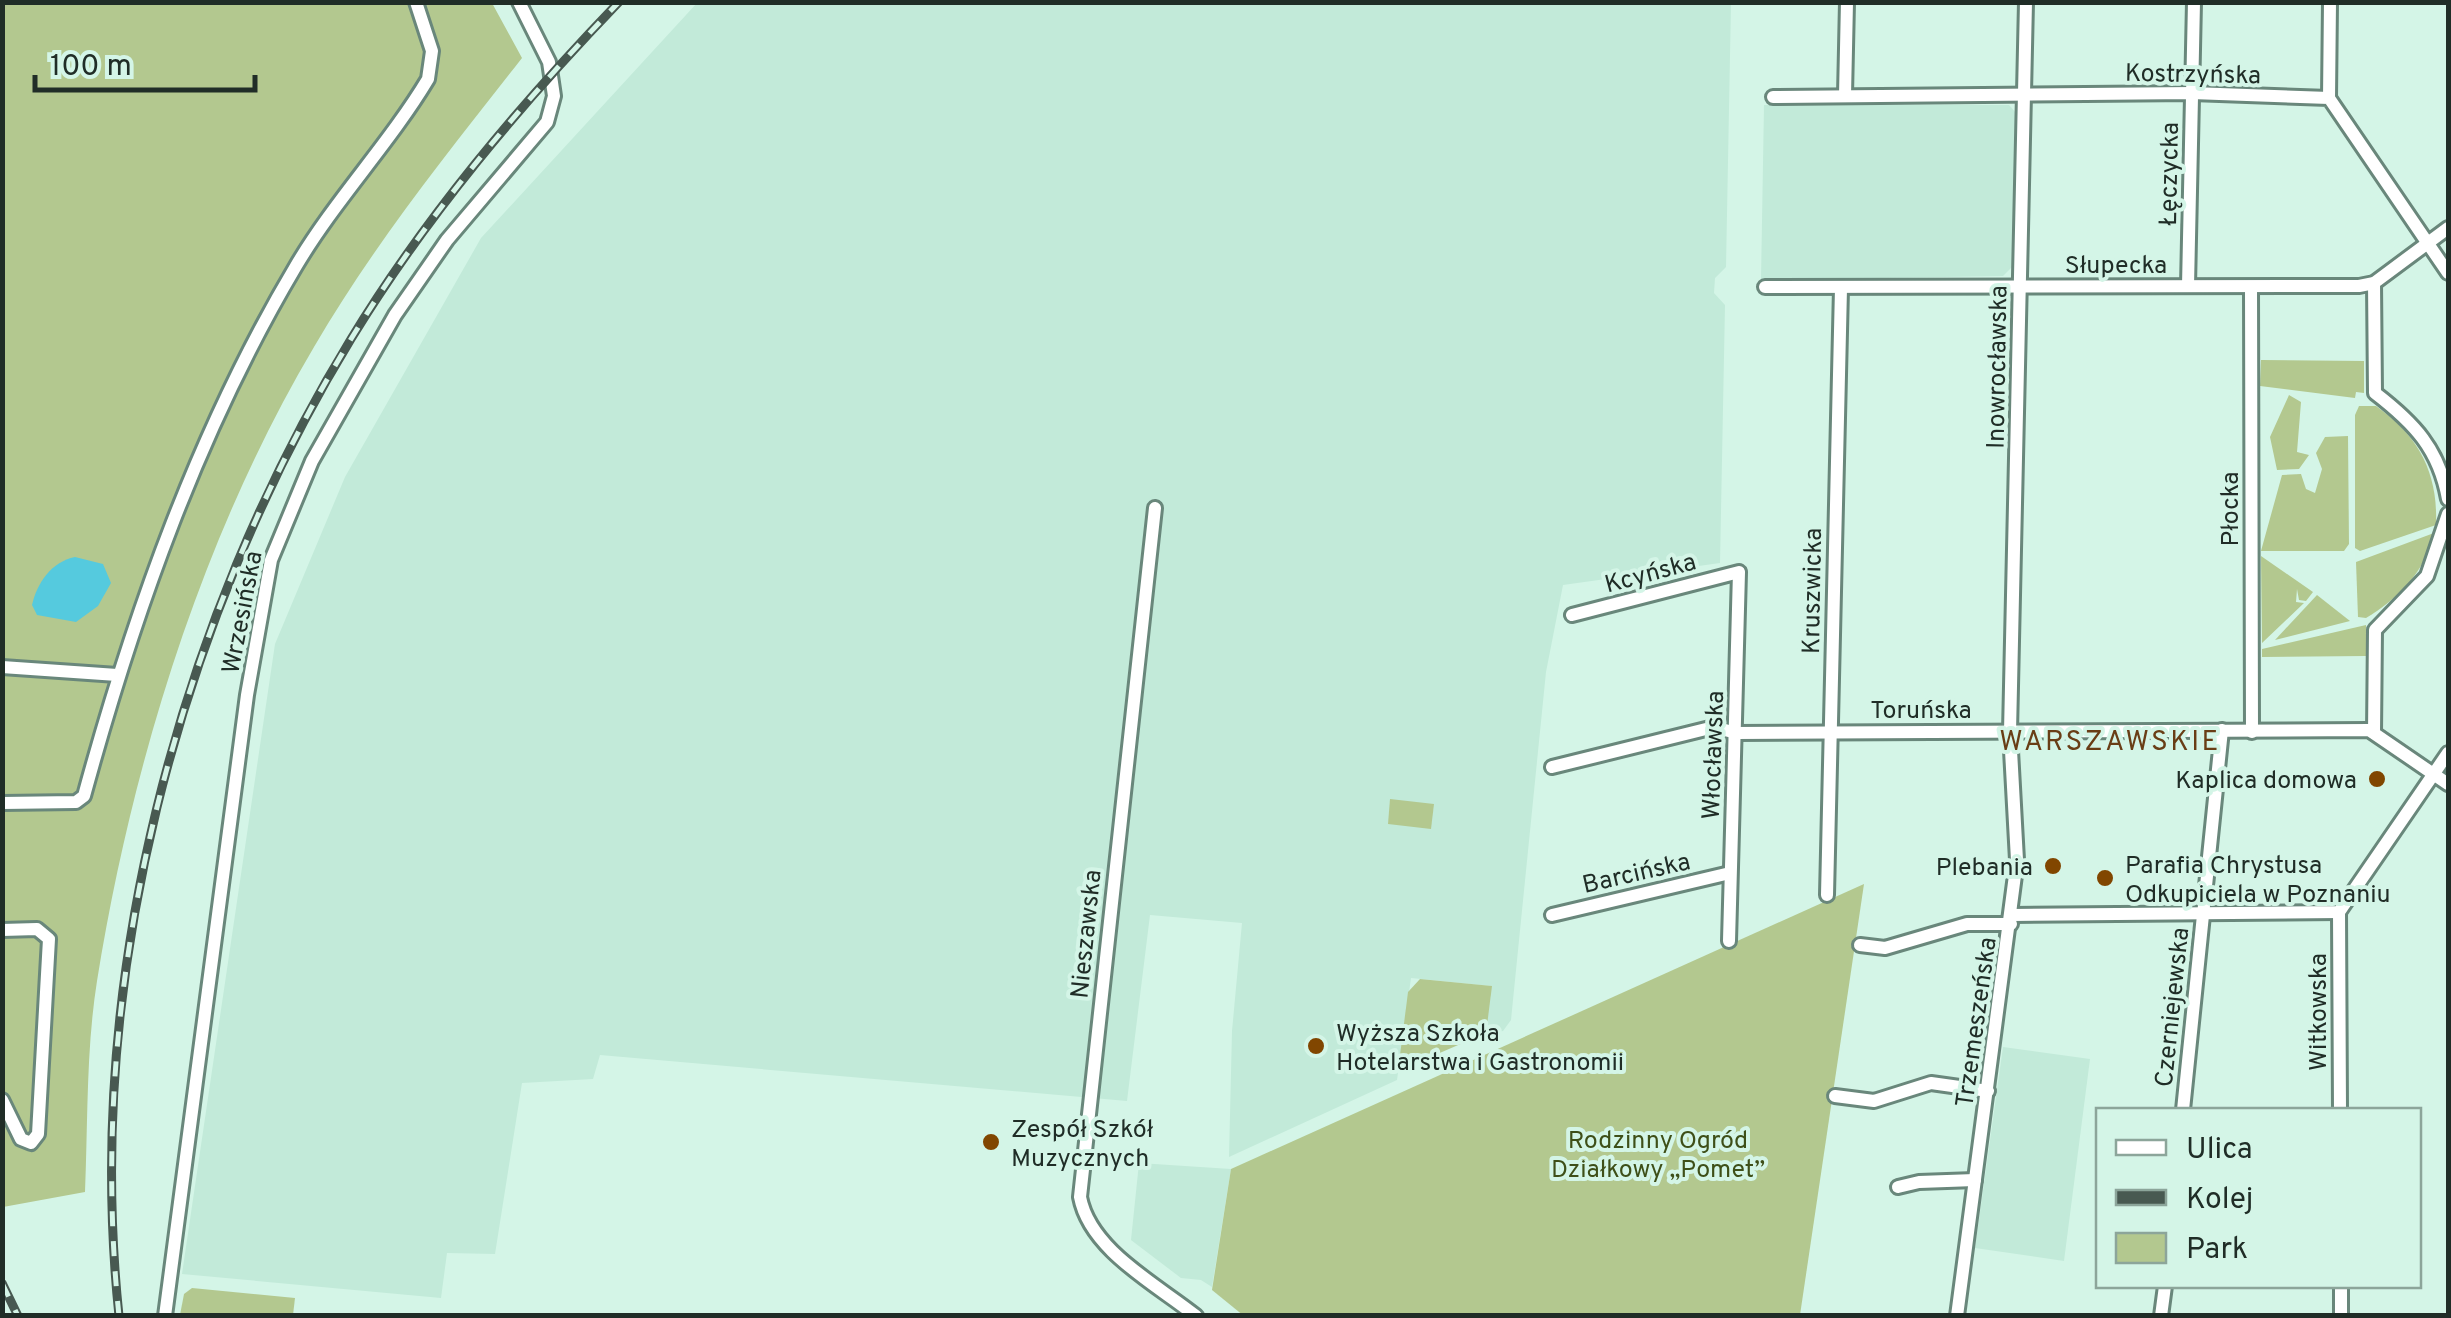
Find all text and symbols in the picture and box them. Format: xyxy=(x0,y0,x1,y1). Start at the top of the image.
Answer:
scale bar xyxy=(35,30,255,92)
text: 100 m xyxy=(50,49,132,86)
street label: Kostrzyńska xyxy=(2125,59,2261,93)
street label: Łęczycka xyxy=(2154,122,2188,226)
street label: Słupecka xyxy=(2065,251,2167,283)
street label: Inowrocławska xyxy=(1982,285,2016,449)
street label: Płocka xyxy=(2216,472,2248,546)
street label: Kruszwicka xyxy=(1797,528,1831,655)
street label: Kcyńska xyxy=(1601,547,1700,602)
street label: Wrzesińska xyxy=(216,548,272,677)
street label: Włocławska xyxy=(1697,690,1733,820)
street label: Toruńska xyxy=(1870,696,1972,728)
district label: WARSZAWSKIE xyxy=(1999,725,2221,761)
place label: Kaplica domowa xyxy=(2175,766,2357,798)
marker: Kaplica domowa xyxy=(2366,768,2388,790)
street label: Barcińska xyxy=(1580,847,1694,903)
place label: Parafia Chrystusa Odkupiciela w Poznaniu xyxy=(2125,851,2391,912)
place label: Plebania xyxy=(1936,853,2033,885)
marker: Plebania xyxy=(2042,855,2064,877)
marker: Parafia Chrystusa Odkupiciela w Poznaniu xyxy=(2094,867,2116,889)
street label: Nieszawska xyxy=(1065,868,1111,1000)
street label: Czerniejewska xyxy=(2150,926,2198,1089)
street label: Trzemeszeńska xyxy=(1950,935,2006,1110)
street label: Witkowska xyxy=(2304,953,2336,1071)
place label: Wyższa Szkoła Hotelarstwa i Gastronomii xyxy=(1336,1019,1624,1080)
marker: Wyższa Szkoła Hotelarstwa i Gastronomii xyxy=(1305,1035,1327,1057)
legend xyxy=(2096,1108,2421,1288)
place label: Zespół Szkół Muzycznych xyxy=(1011,1115,1153,1176)
park label: Rodzinny Ogród Działkowy „Pomet” xyxy=(1551,1126,1765,1187)
marker: Zespół Szkół Muzycznych xyxy=(980,1131,1002,1153)
text: Ulica xyxy=(2186,1132,2253,1169)
text: Kolej xyxy=(2186,1182,2253,1219)
text: Park xyxy=(2186,1232,2248,1269)

